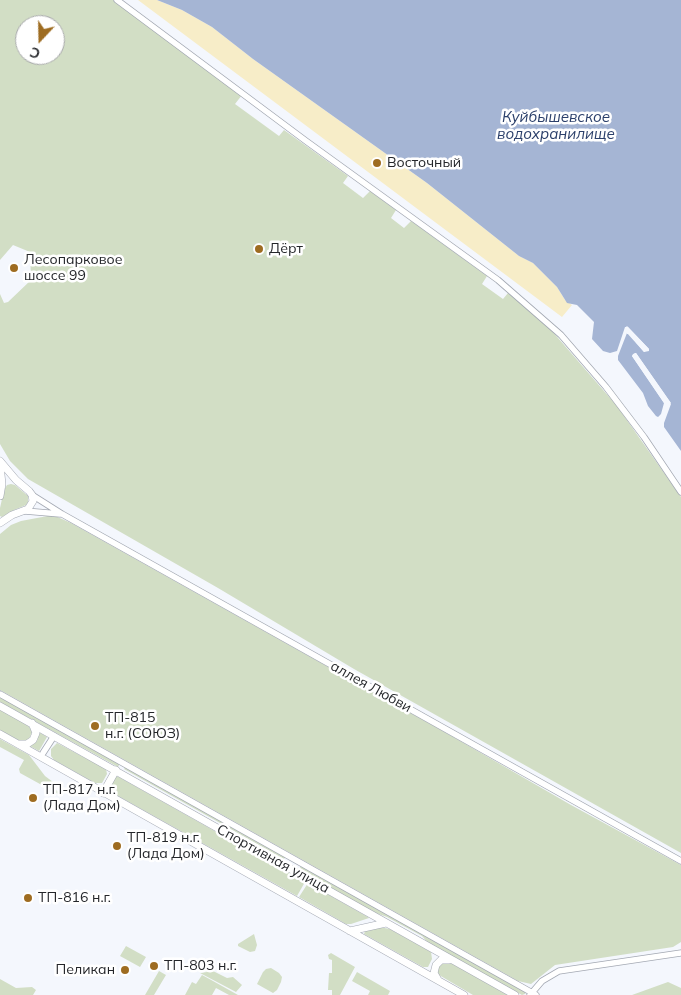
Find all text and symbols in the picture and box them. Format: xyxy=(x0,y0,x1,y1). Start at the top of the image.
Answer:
north arrow xyxy=(15,15,65,65)
text: С xyxy=(27,43,43,63)
water label: Куйбышевское водохранилище xyxy=(497,108,615,143)
place label: Восточный xyxy=(387,155,461,171)
marker: Восточный xyxy=(371,157,383,169)
place label: Дёрт xyxy=(269,241,303,257)
marker: Дёрт xyxy=(253,243,265,255)
place label: Лесопарковое шоссе 99 xyxy=(24,252,122,284)
marker: Лесопарковое шоссе 99 xyxy=(8,262,20,274)
street label: аллея Любви xyxy=(328,658,414,716)
place label: ТП-815 н.г. (СОЮЗ) xyxy=(105,710,180,742)
marker: ТП-815 н.г. (СОЮЗ) xyxy=(89,720,101,732)
place label: ТП-817 н.г. (Лада Дом) xyxy=(43,782,121,814)
marker: ТП-817 н.г. (Лада Дом) xyxy=(27,792,39,804)
street label: Спортивная улица xyxy=(214,821,332,897)
place label: ТП-819 н.г. (Лада Дом) xyxy=(127,830,205,862)
marker: ТП-819 н.г. (Лада Дом) xyxy=(111,840,123,852)
place label: ТП-816 н.г. xyxy=(38,890,111,906)
marker: ТП-816 н.г. xyxy=(22,892,34,904)
place label: ТП-803 н.г. xyxy=(164,958,237,974)
marker: ТП-803 н.г. xyxy=(148,960,160,972)
place label: Пеликан xyxy=(56,962,115,978)
marker: Пеликан xyxy=(119,964,131,976)

